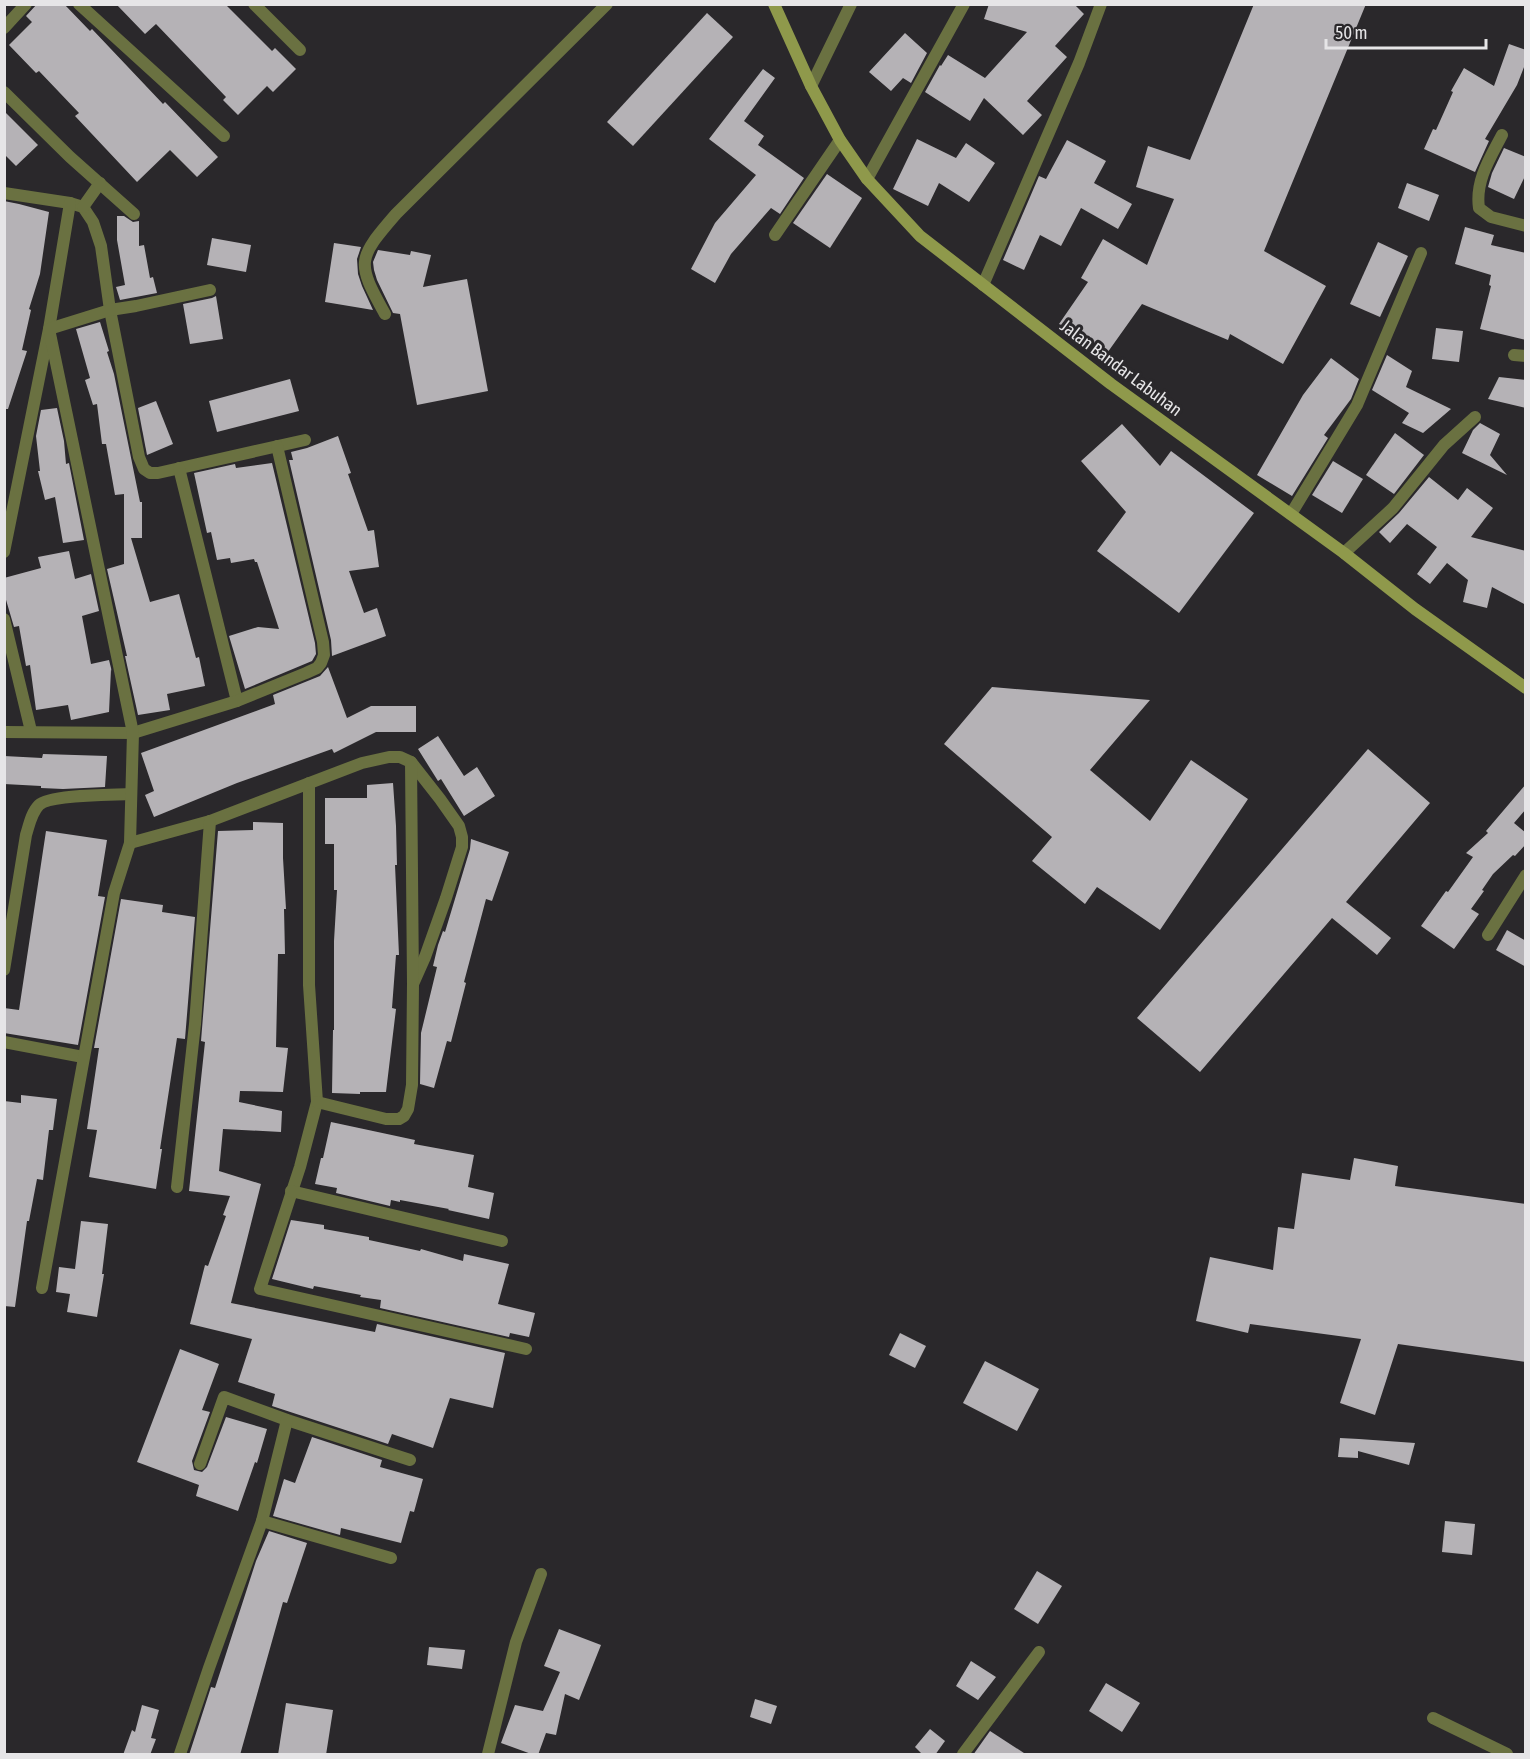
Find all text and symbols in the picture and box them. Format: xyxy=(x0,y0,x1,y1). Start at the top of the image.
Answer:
scale bar xyxy=(1326,12,1486,50)
text: 50 m xyxy=(1335,22,1367,43)
street label: Jalan Bandar Labuhan xyxy=(1056,315,1186,420)

